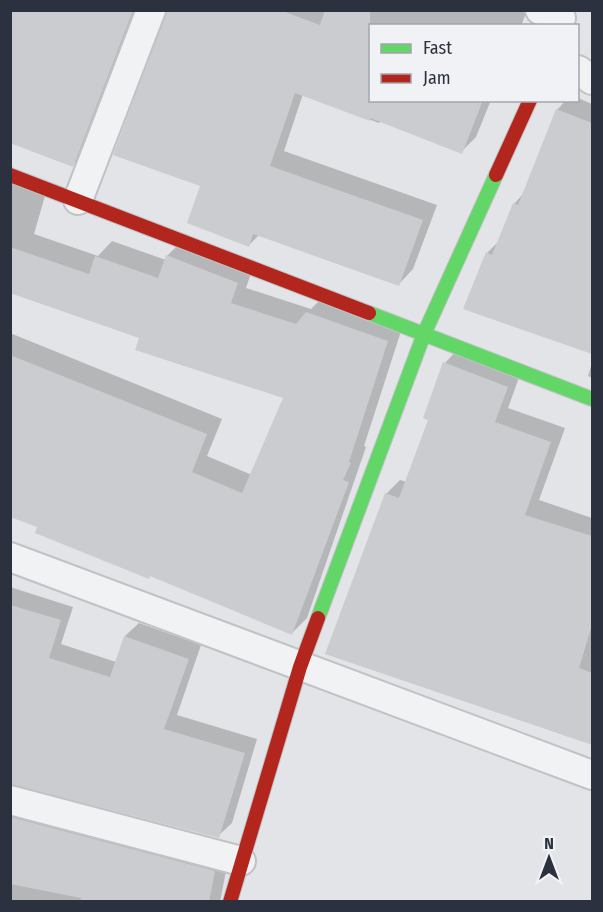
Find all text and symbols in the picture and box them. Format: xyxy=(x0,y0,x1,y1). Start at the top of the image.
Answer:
legend xyxy=(369,24,579,102)
text: Fast xyxy=(423,37,452,59)
text: Jam xyxy=(423,67,451,89)
north arrow xyxy=(519,828,579,888)
text: N xyxy=(544,834,554,853)

